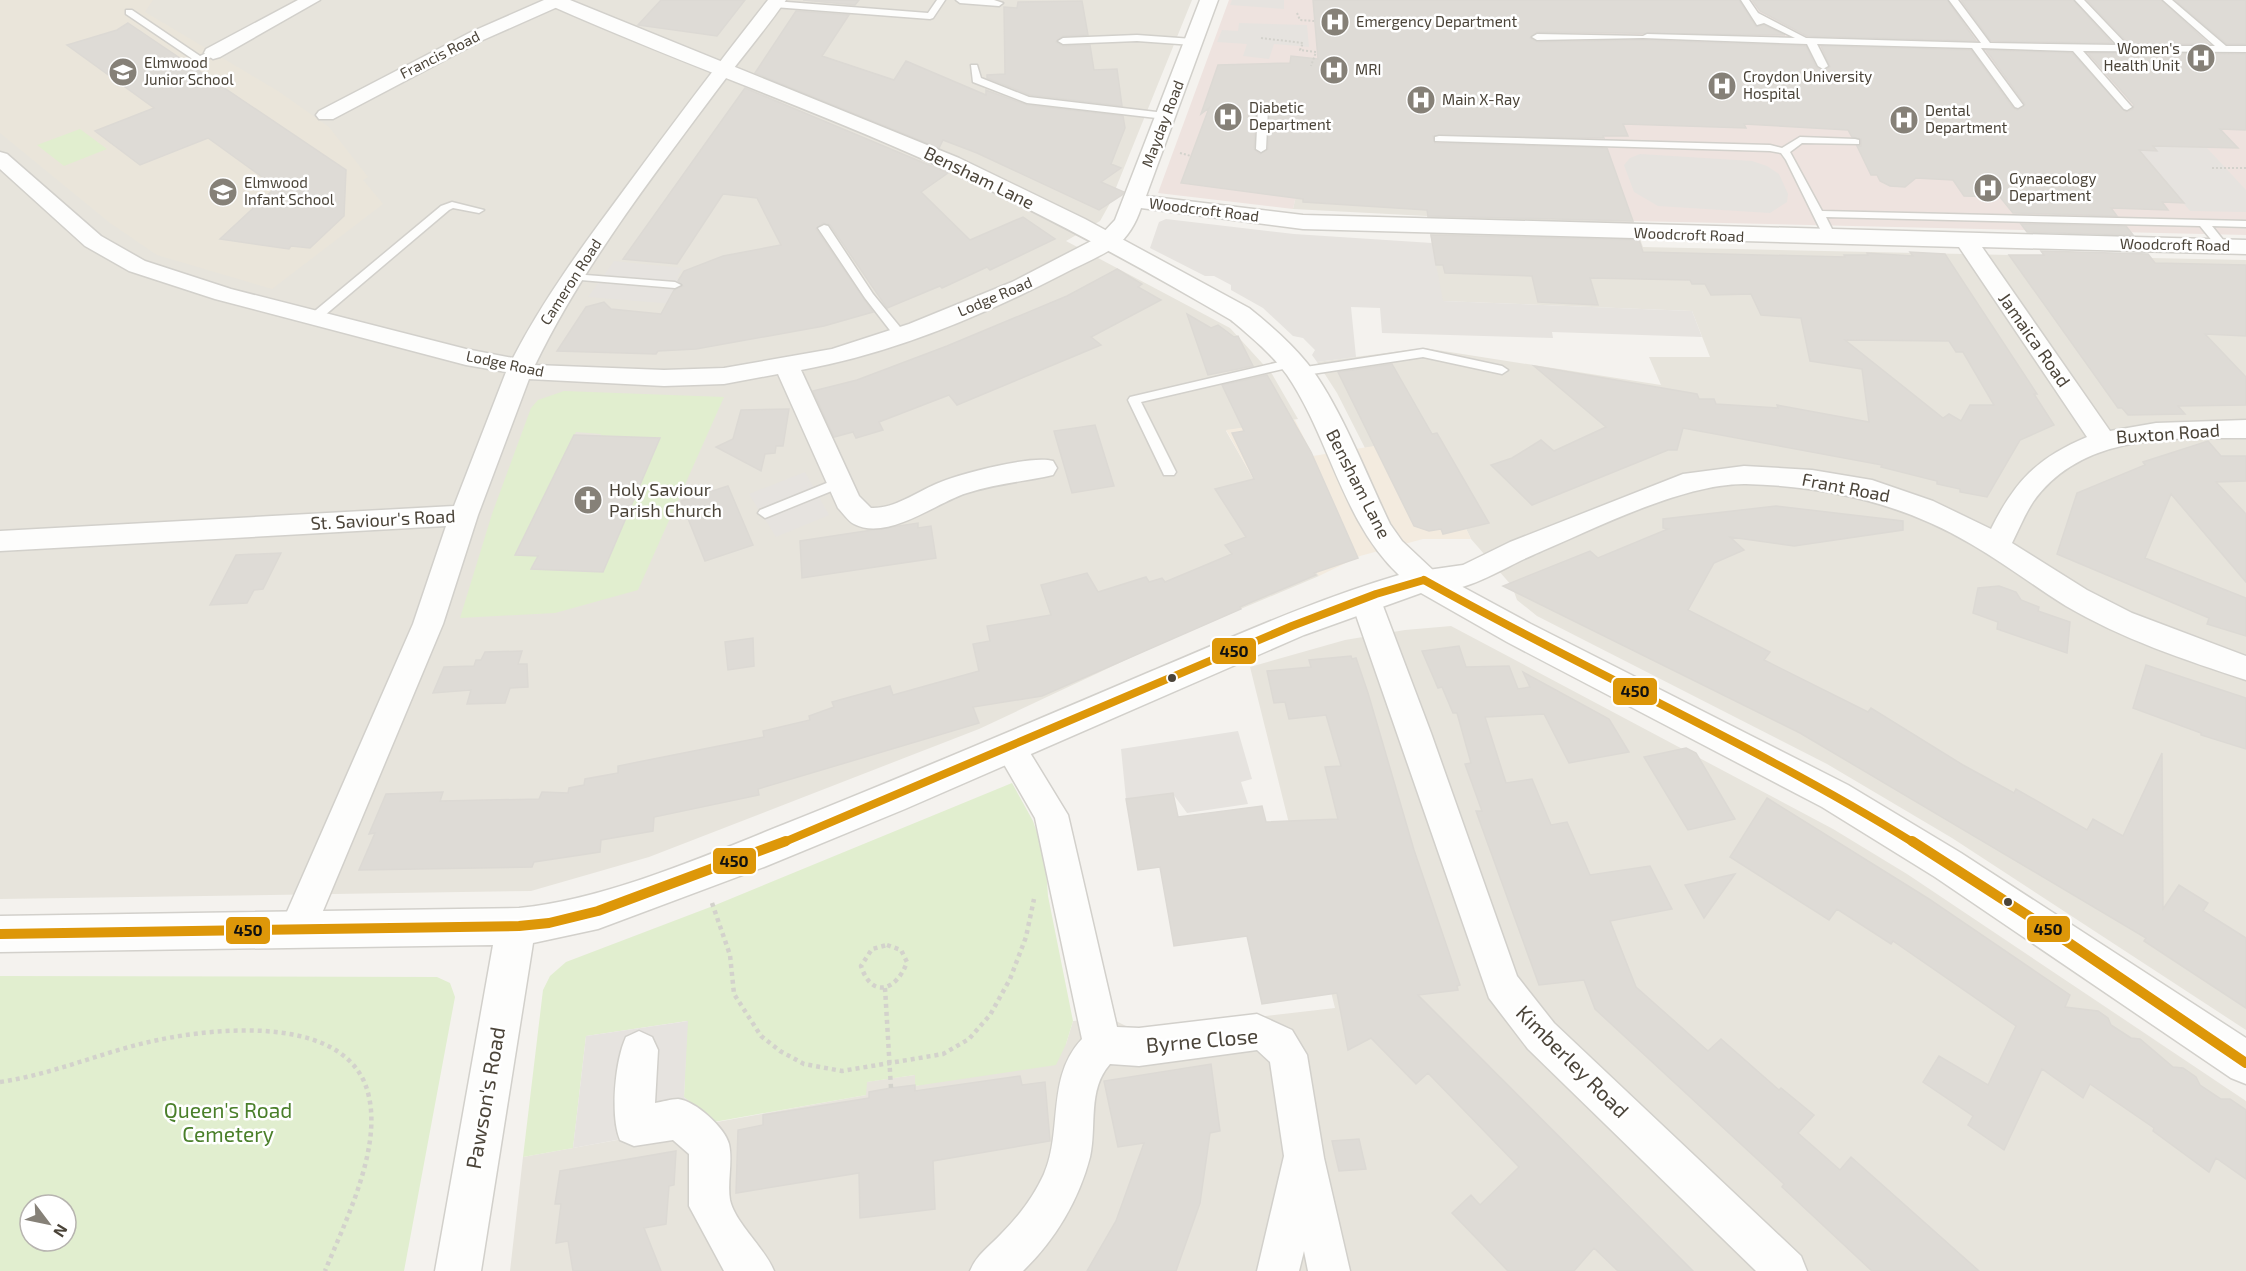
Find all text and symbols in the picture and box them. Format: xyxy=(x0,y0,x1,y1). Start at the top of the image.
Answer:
hospital icon: Emergency Department xyxy=(1319,6,1351,38)
place label: Emergency Department xyxy=(1356,12,1518,30)
street label: Francis Road xyxy=(397,26,483,82)
place label: Women's Health Unit xyxy=(2103,39,2180,74)
hospital icon: Women's Health Unit xyxy=(2185,42,2217,74)
place label: Elmwood Junior School xyxy=(144,53,234,88)
hospital icon: MRI xyxy=(1318,54,1350,86)
school or university icon: Elmwood Junior School xyxy=(107,56,139,88)
place label: MRI xyxy=(1355,60,1381,78)
place label: Croydon University Hospital xyxy=(1743,67,1872,102)
hospital icon: Croydon University Hospital xyxy=(1706,70,1738,102)
street label: Mayday Road xyxy=(1137,78,1187,170)
hospital icon: Main X-Ray xyxy=(1405,84,1437,116)
place label: Main X-Ray xyxy=(1442,90,1520,108)
place label: Diabetic Department xyxy=(1249,98,1332,133)
hospital icon: Diabetic Department xyxy=(1212,101,1244,133)
place label: Dental Department xyxy=(1925,101,2008,136)
hospital icon: Dental Department xyxy=(1888,104,1920,136)
street label: Bensham Lane xyxy=(921,141,1038,213)
place label: Gynaecology Department xyxy=(2009,169,2096,204)
hospital icon: Gynaecology Department xyxy=(1972,172,2004,204)
place label: Elmwood Infant School xyxy=(244,173,335,208)
school or university icon: Elmwood Infant School xyxy=(207,176,239,208)
street label: Woodcroft Road xyxy=(1148,193,1260,225)
street label: Woodcroft Road xyxy=(1633,223,1745,245)
street label: Woodcroft Road xyxy=(2120,234,2230,254)
street label: Cameron Road xyxy=(536,235,605,328)
street label: Lodge Road xyxy=(955,272,1035,320)
street label: Jamaica Road xyxy=(1994,288,2075,391)
street label: Lodge Road xyxy=(465,346,546,380)
street label: Buxton Road xyxy=(2115,418,2221,448)
street label: Bensham Lane xyxy=(1322,425,1396,542)
street label: Frant Road xyxy=(1800,468,1892,506)
place label: Holy Saviour Parish Church xyxy=(609,478,722,521)
church icon: Holy Saviour Parish Church xyxy=(572,484,604,516)
street label: St. Saviour's Road xyxy=(310,504,456,534)
line badge: 450 xyxy=(1211,637,1257,665)
text: 450 xyxy=(1219,641,1249,660)
unlabelled marker xyxy=(1166,672,1178,684)
line badge: 450 xyxy=(1612,677,1658,706)
text: 450 xyxy=(1620,681,1650,700)
line badge: 450 xyxy=(712,847,757,875)
text: 450 xyxy=(719,851,749,870)
unlabelled marker xyxy=(2002,896,2014,908)
line badge: 450 xyxy=(2026,915,2071,943)
line badge: 450 xyxy=(225,916,271,945)
text: 450 xyxy=(2033,919,2063,938)
text: 450 xyxy=(233,920,263,939)
street label: Kimberley Road xyxy=(1512,999,1635,1122)
street label: Byrne Close xyxy=(1145,1022,1259,1057)
street label: Pawson's Road xyxy=(460,1025,509,1171)
park label: Queen's Road Cemetery xyxy=(164,1097,292,1146)
north arrow xyxy=(18,1193,78,1253)
text: N xyxy=(50,1221,72,1241)

